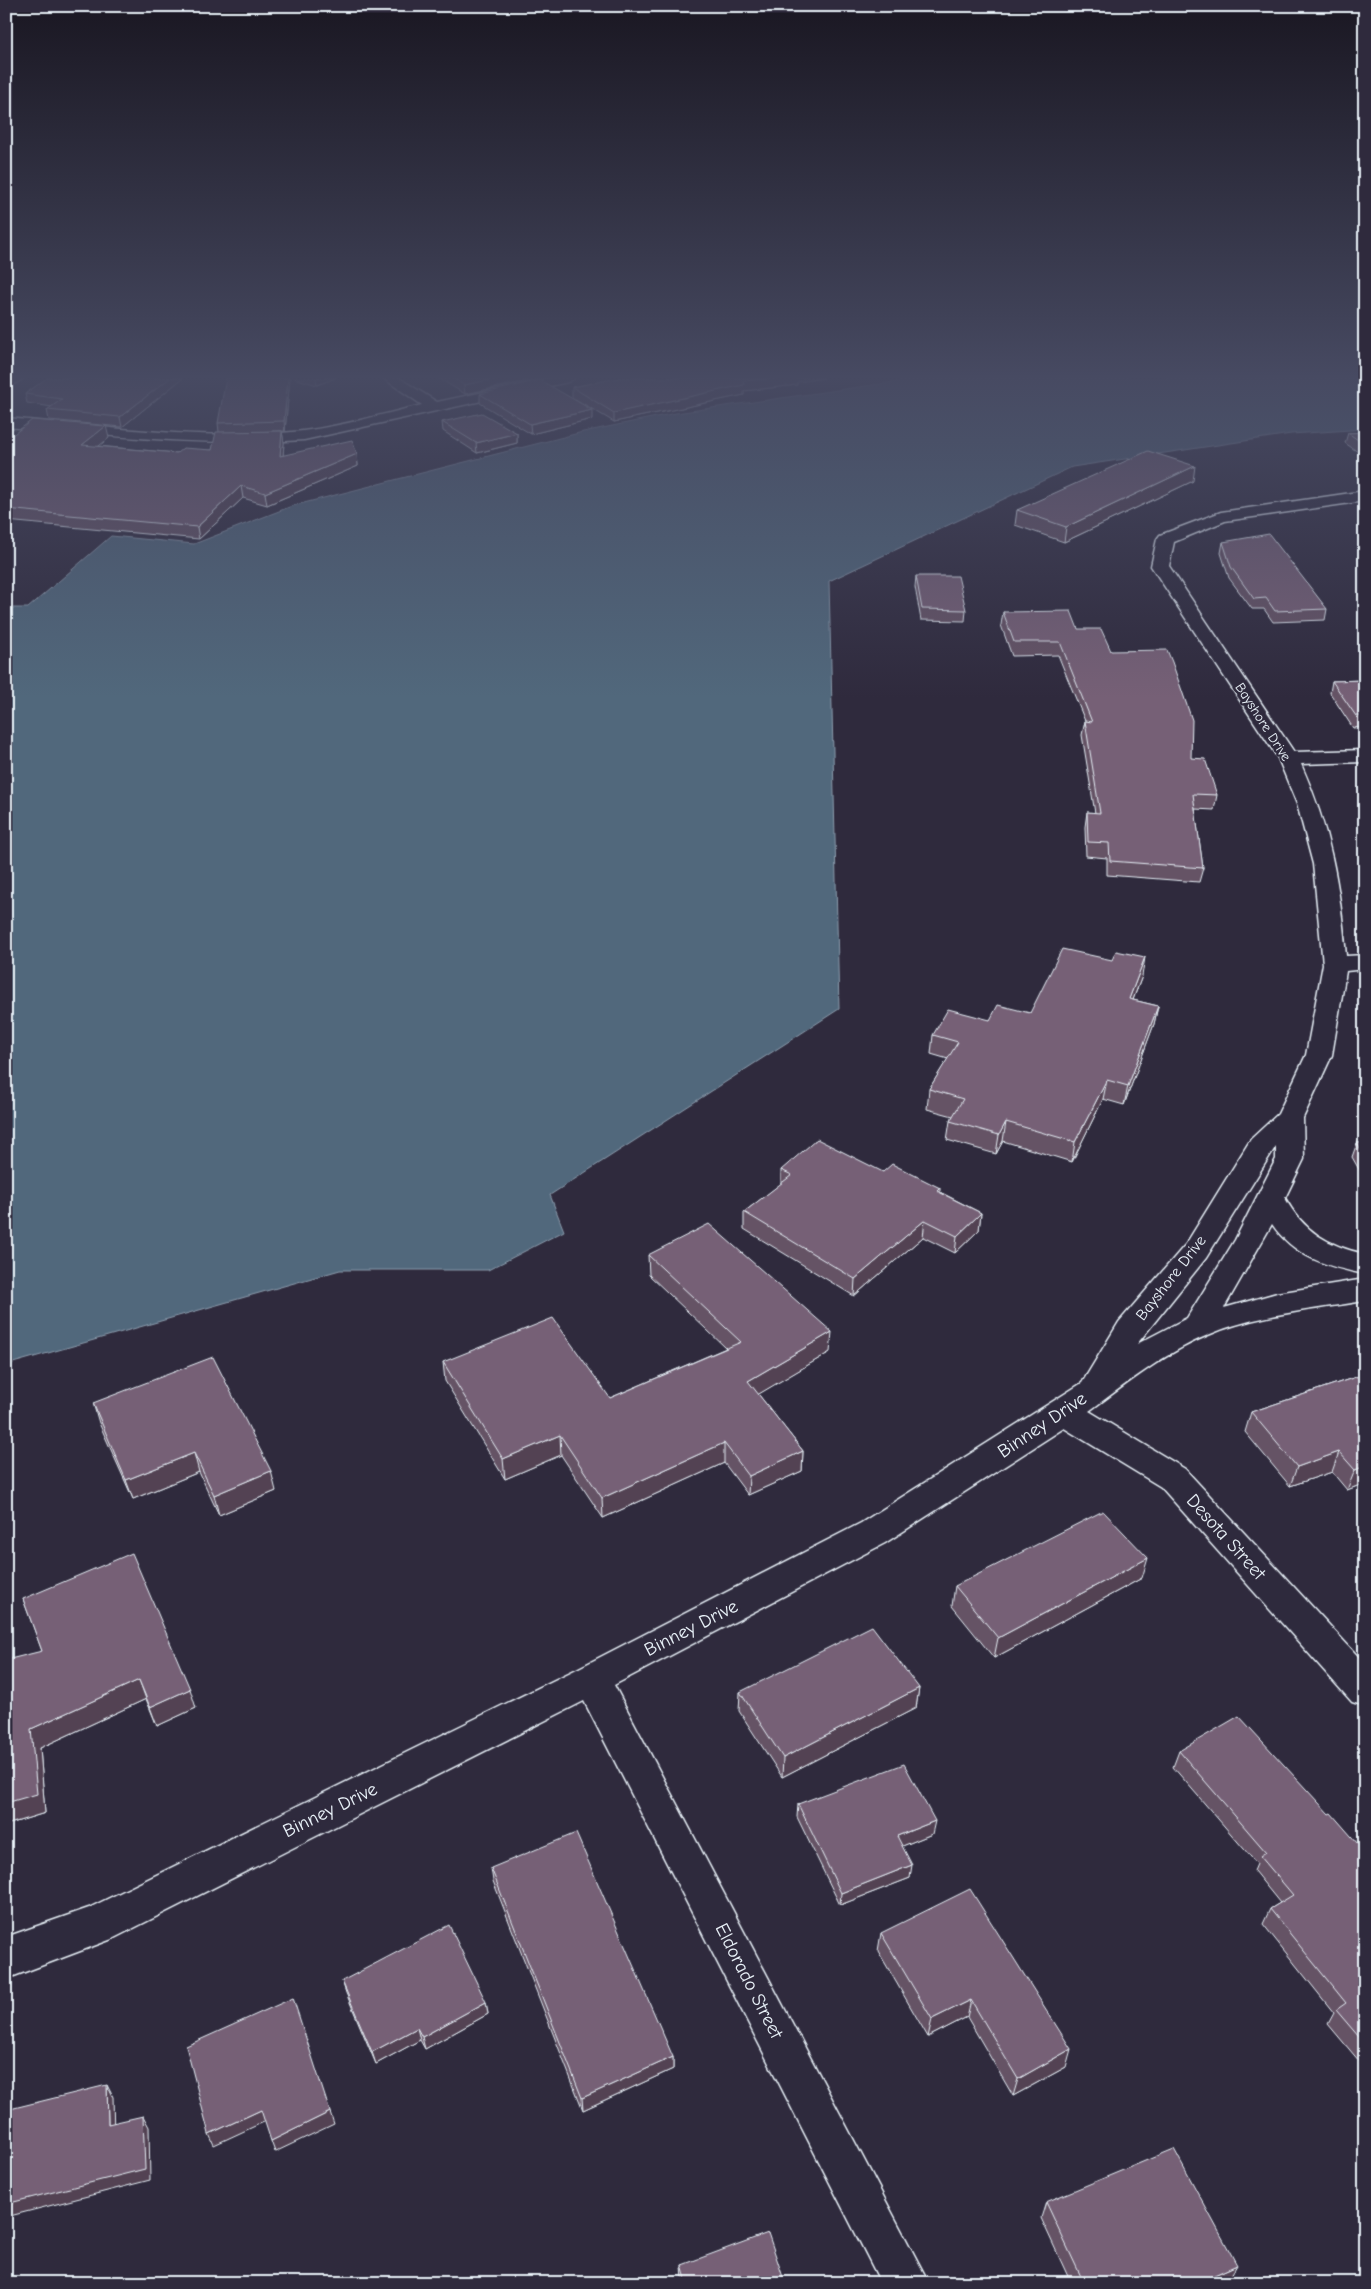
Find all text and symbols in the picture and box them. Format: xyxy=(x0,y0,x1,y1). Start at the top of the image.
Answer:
street label: Bayshore Drive xyxy=(1231,680,1295,764)
street label: Bayshore Drive xyxy=(1132,1232,1210,1324)
street label: Binney Drive xyxy=(993,1387,1091,1463)
street label: Desota Street xyxy=(1182,1490,1271,1585)
street label: Binney Drive xyxy=(640,1595,742,1661)
street label: Binney Drive xyxy=(279,1778,381,1842)
street label: Eldorado Street xyxy=(710,1920,788,2043)

